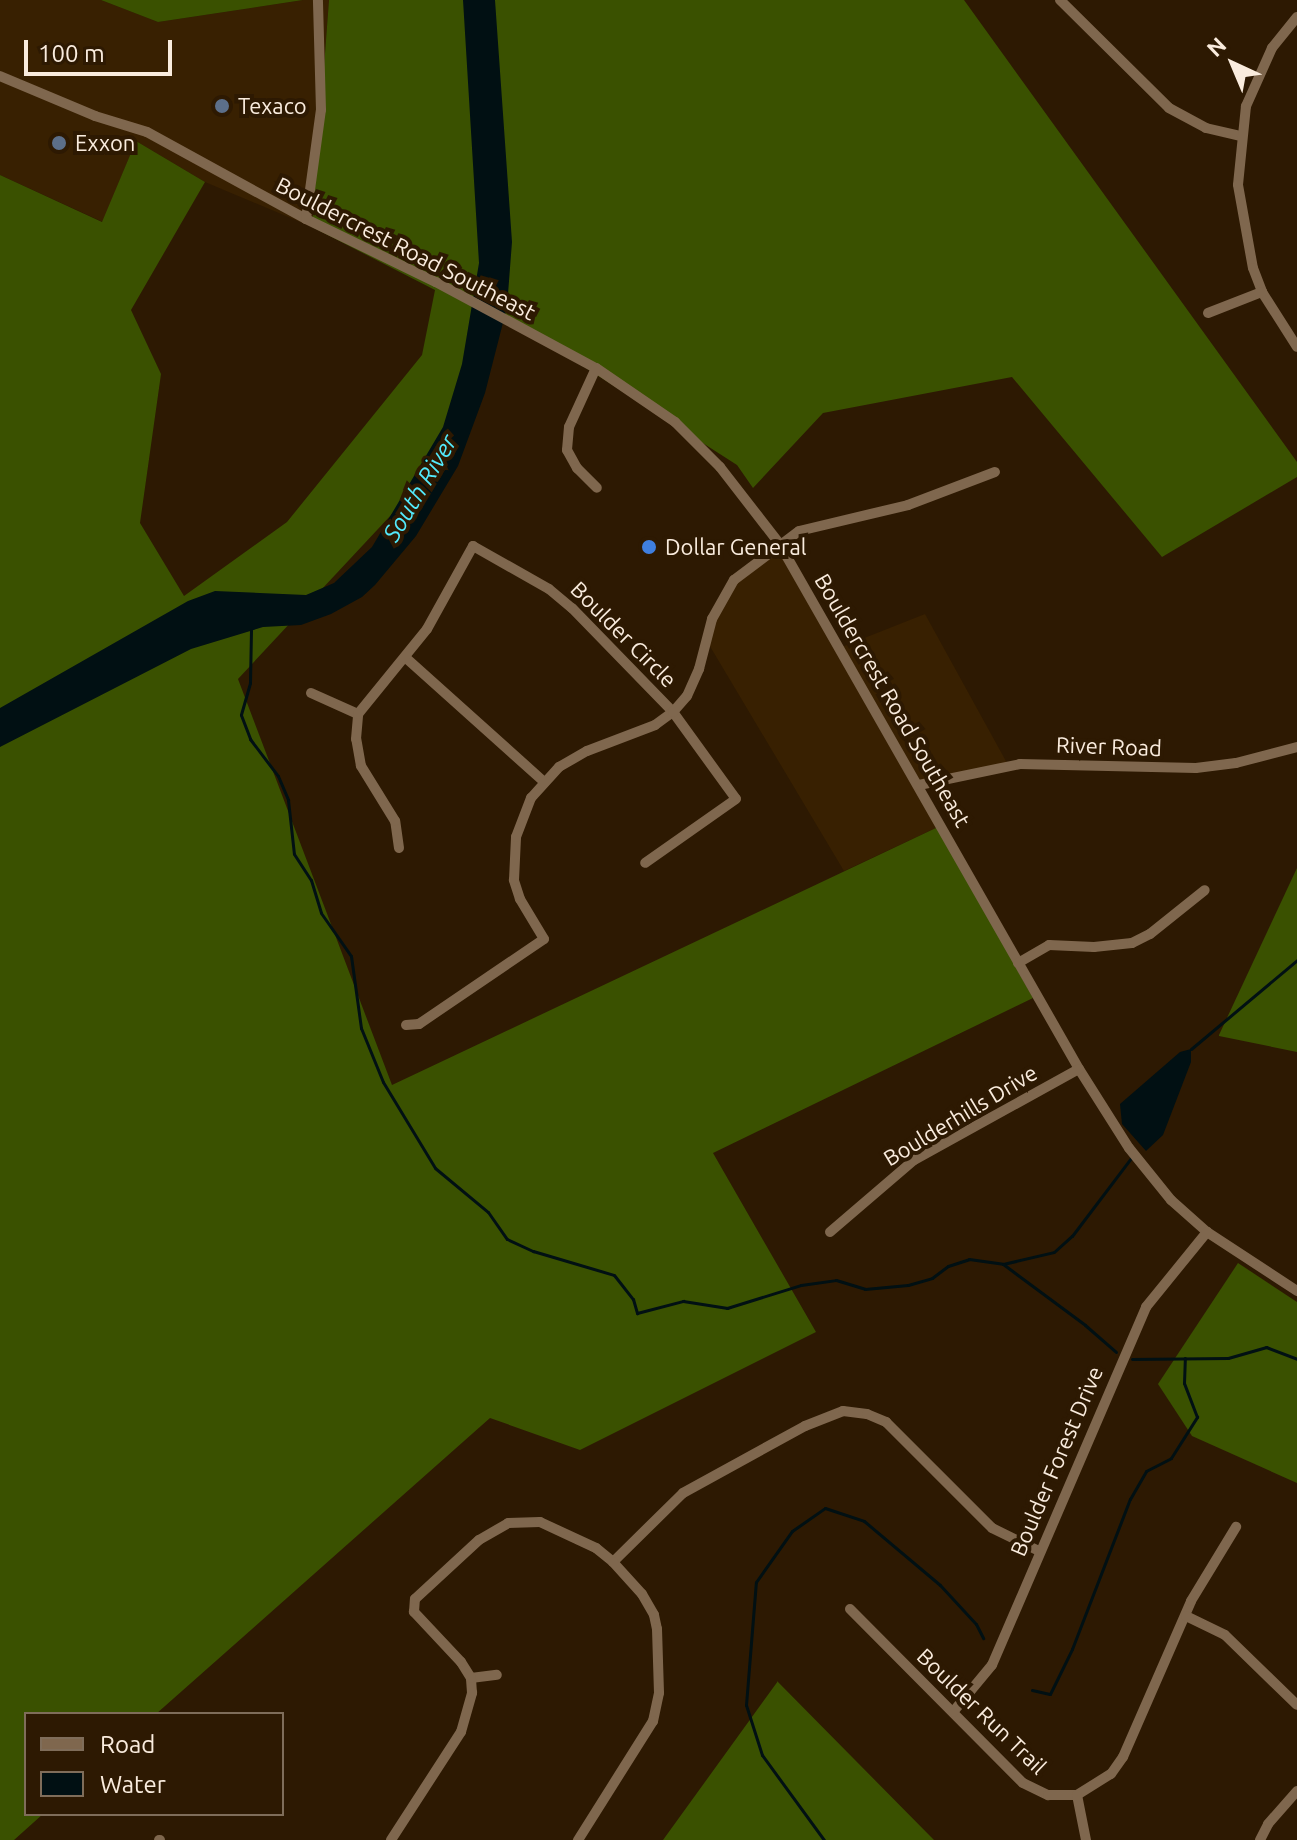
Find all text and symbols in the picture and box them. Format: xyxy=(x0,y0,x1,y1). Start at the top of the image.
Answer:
scale bar xyxy=(28,24,176,74)
north arrow xyxy=(1193,24,1273,104)
text: N xyxy=(1201,32,1231,61)
text: 100 m xyxy=(38,40,105,67)
place label: Texaco xyxy=(238,93,307,119)
marker: Texaco xyxy=(213,97,231,115)
place label: Exxon xyxy=(75,130,135,156)
marker: Exxon xyxy=(50,134,68,152)
street label: Bouldercrest Road Southeast xyxy=(272,171,540,325)
water label: South River xyxy=(377,429,463,547)
place label: Dollar General xyxy=(665,534,806,560)
marker: Dollar General xyxy=(640,538,658,556)
street label: Bouldercrest Road Southeast xyxy=(810,569,976,831)
street label: Boulder Circle xyxy=(566,576,682,692)
street label: River Road xyxy=(1056,731,1162,761)
street label: Boulderhills Drive xyxy=(878,1059,1042,1171)
street label: Boulder Forest Drive xyxy=(1004,1362,1108,1560)
street label: Boulder Run Trail xyxy=(912,1643,1052,1779)
legend xyxy=(24,1712,284,1816)
text: Road xyxy=(100,1731,155,1758)
text: Water xyxy=(100,1771,166,1798)

